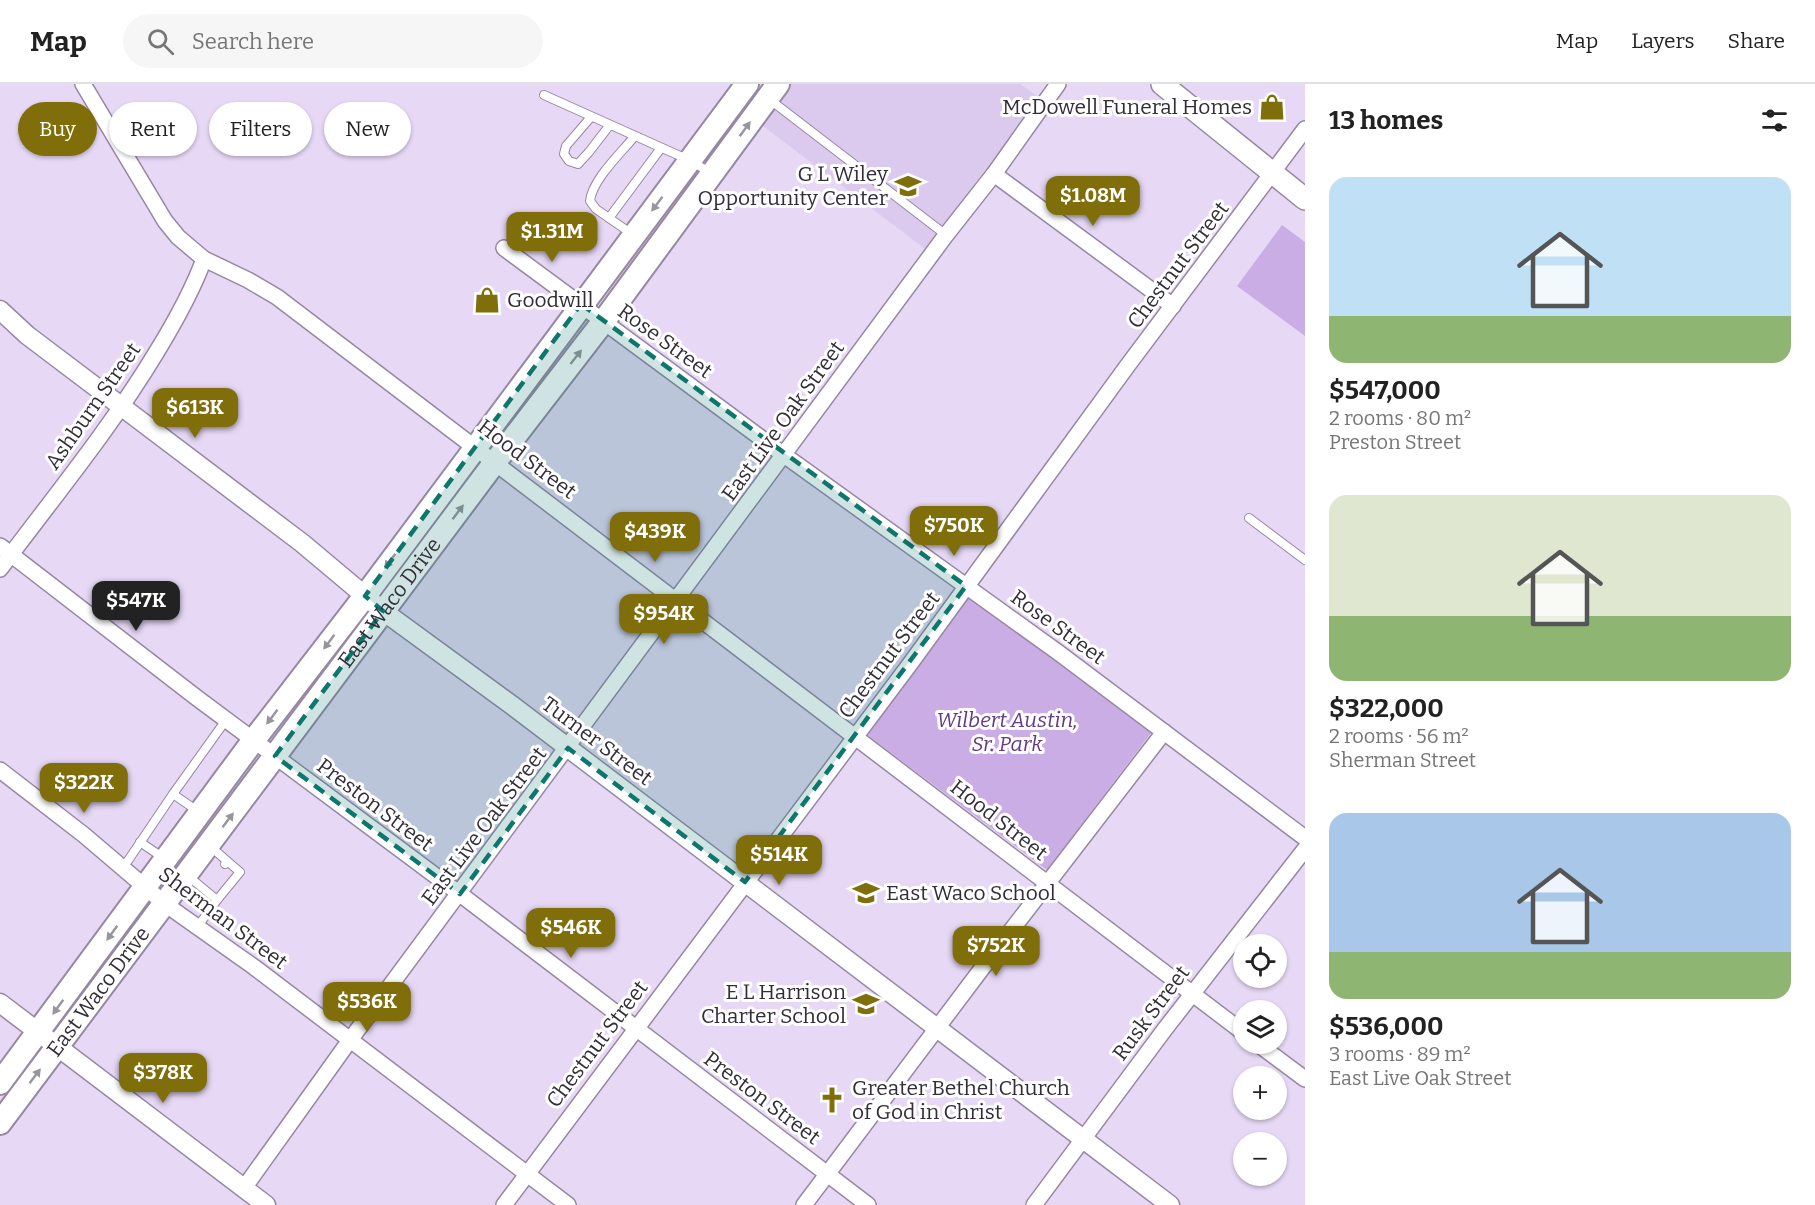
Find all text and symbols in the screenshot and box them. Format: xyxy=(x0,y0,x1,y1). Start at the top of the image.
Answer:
search box xyxy=(123,14,543,68)
text: Map xyxy=(30,25,87,58)
icon: search xyxy=(144,25,177,58)
text: Search here xyxy=(192,28,314,55)
text: Map xyxy=(1556,28,1598,54)
text: Layers xyxy=(1631,28,1695,54)
text: Share xyxy=(1728,28,1785,54)
shop icon: McDowell Funeral Homes xyxy=(1257,92,1287,122)
place label: McDowell Funeral Homes xyxy=(1002,94,1252,120)
chip: Buy xyxy=(18,102,97,156)
chip: Rent xyxy=(109,102,197,156)
chip: Filters xyxy=(209,102,312,156)
chip: New xyxy=(324,102,411,156)
icon: filters xyxy=(1758,104,1791,137)
text: 13 homes xyxy=(1329,105,1443,136)
one-way arrow xyxy=(739,121,751,137)
place label: G L Wiley Opportunity Center xyxy=(698,161,889,211)
school or university icon: G L Wiley Opportunity Center xyxy=(893,171,923,201)
pin: $1.08M xyxy=(1044,176,1142,227)
text: $1.08M xyxy=(1060,183,1126,207)
one-way arrow xyxy=(651,195,663,211)
street label: Chestnut Street xyxy=(1122,196,1235,334)
pin: $1.31M xyxy=(503,212,601,263)
icon: home xyxy=(1506,216,1614,324)
text: $1.31M xyxy=(520,219,584,243)
shop icon: Goodwill xyxy=(472,285,502,315)
place label: Goodwill xyxy=(507,287,594,313)
street label: Rose Street xyxy=(613,298,718,384)
street label: East Live Oak Street xyxy=(716,336,850,506)
street label: Ashburn Street xyxy=(40,337,146,474)
one-way arrow xyxy=(570,349,582,365)
text: $547,000 xyxy=(1329,375,1441,406)
pin: $613K xyxy=(153,388,237,439)
text: $613K xyxy=(166,395,224,419)
text: 2 rooms · 80 m² xyxy=(1329,406,1471,430)
street label: Hood Street xyxy=(473,414,582,505)
text: Preston Street xyxy=(1329,430,1461,454)
one-way arrow xyxy=(451,504,463,519)
pin: $750K xyxy=(912,506,996,557)
pin: $439K xyxy=(613,512,697,563)
text: $750K xyxy=(924,513,984,537)
text: $439K xyxy=(624,519,686,543)
street label: East Waco Drive xyxy=(333,533,447,673)
icon: home xyxy=(1506,534,1614,642)
one-way arrow xyxy=(384,553,396,569)
pin: $547K xyxy=(94,581,178,632)
street label: Rose Street xyxy=(1006,584,1111,670)
street label: Chestnut Street xyxy=(833,586,946,724)
text: $547K xyxy=(106,588,166,612)
pin: $954K xyxy=(622,594,706,645)
text: $954K xyxy=(633,601,695,625)
one-way arrow xyxy=(323,634,336,650)
street label: Turner Street xyxy=(537,691,658,791)
text: $322,000 xyxy=(1329,693,1444,724)
park label: Wilbert Austin, Sr. Park xyxy=(936,707,1078,757)
one-way arrow xyxy=(266,710,278,725)
text: 2 rooms · 56 m² xyxy=(1329,724,1469,748)
street label: East Live Oak Street xyxy=(416,741,552,910)
text: Sherman Street xyxy=(1329,748,1476,772)
street label: Preston Street xyxy=(312,753,439,857)
pin: $322K xyxy=(42,763,126,814)
text: $322K xyxy=(54,770,114,794)
street label: Hood Street xyxy=(945,774,1053,866)
one-way arrow xyxy=(222,812,234,828)
pin: $514K xyxy=(737,835,821,886)
text: $514K xyxy=(750,842,808,866)
icon: home xyxy=(1506,852,1614,960)
street label: Sherman Street xyxy=(153,861,293,975)
school or university icon: East Waco School xyxy=(851,878,881,908)
place label: East Waco School xyxy=(886,880,1056,906)
pin: $546K xyxy=(529,908,613,959)
text: $546K xyxy=(540,915,602,939)
street label: East Waco Drive xyxy=(41,922,155,1062)
one-way arrow xyxy=(106,926,118,941)
pin: $752K xyxy=(954,926,1038,977)
text: $752K xyxy=(967,933,1025,957)
map controls xyxy=(1233,934,1287,1186)
button: locate xyxy=(1233,934,1287,988)
street label: Rusk Street xyxy=(1107,960,1195,1066)
street label: Chestnut Street xyxy=(541,975,654,1113)
place label: E L Harrison Charter School xyxy=(701,979,846,1029)
pin: $536K xyxy=(325,982,409,1033)
text: $536K xyxy=(337,989,397,1013)
school or university icon: E L Harrison Charter School xyxy=(851,989,881,1019)
one-way arrow xyxy=(52,998,64,1014)
button: layers xyxy=(1233,1000,1287,1054)
text: $536,000 xyxy=(1329,1011,1443,1042)
text: 3 rooms · 89 m² xyxy=(1329,1042,1471,1066)
street label: Preston Street xyxy=(699,1046,826,1150)
pin: $378K xyxy=(121,1053,205,1104)
text: $378K xyxy=(133,1060,193,1084)
button: + xyxy=(1233,1066,1287,1120)
text: East Live Oak Street xyxy=(1329,1066,1511,1090)
one-way arrow xyxy=(29,1069,41,1084)
place label: Greater Bethel Church of God in Christ xyxy=(852,1075,1070,1125)
church icon: Greater Bethel Church of God in Christ xyxy=(817,1085,847,1115)
button: − xyxy=(1233,1132,1287,1186)

